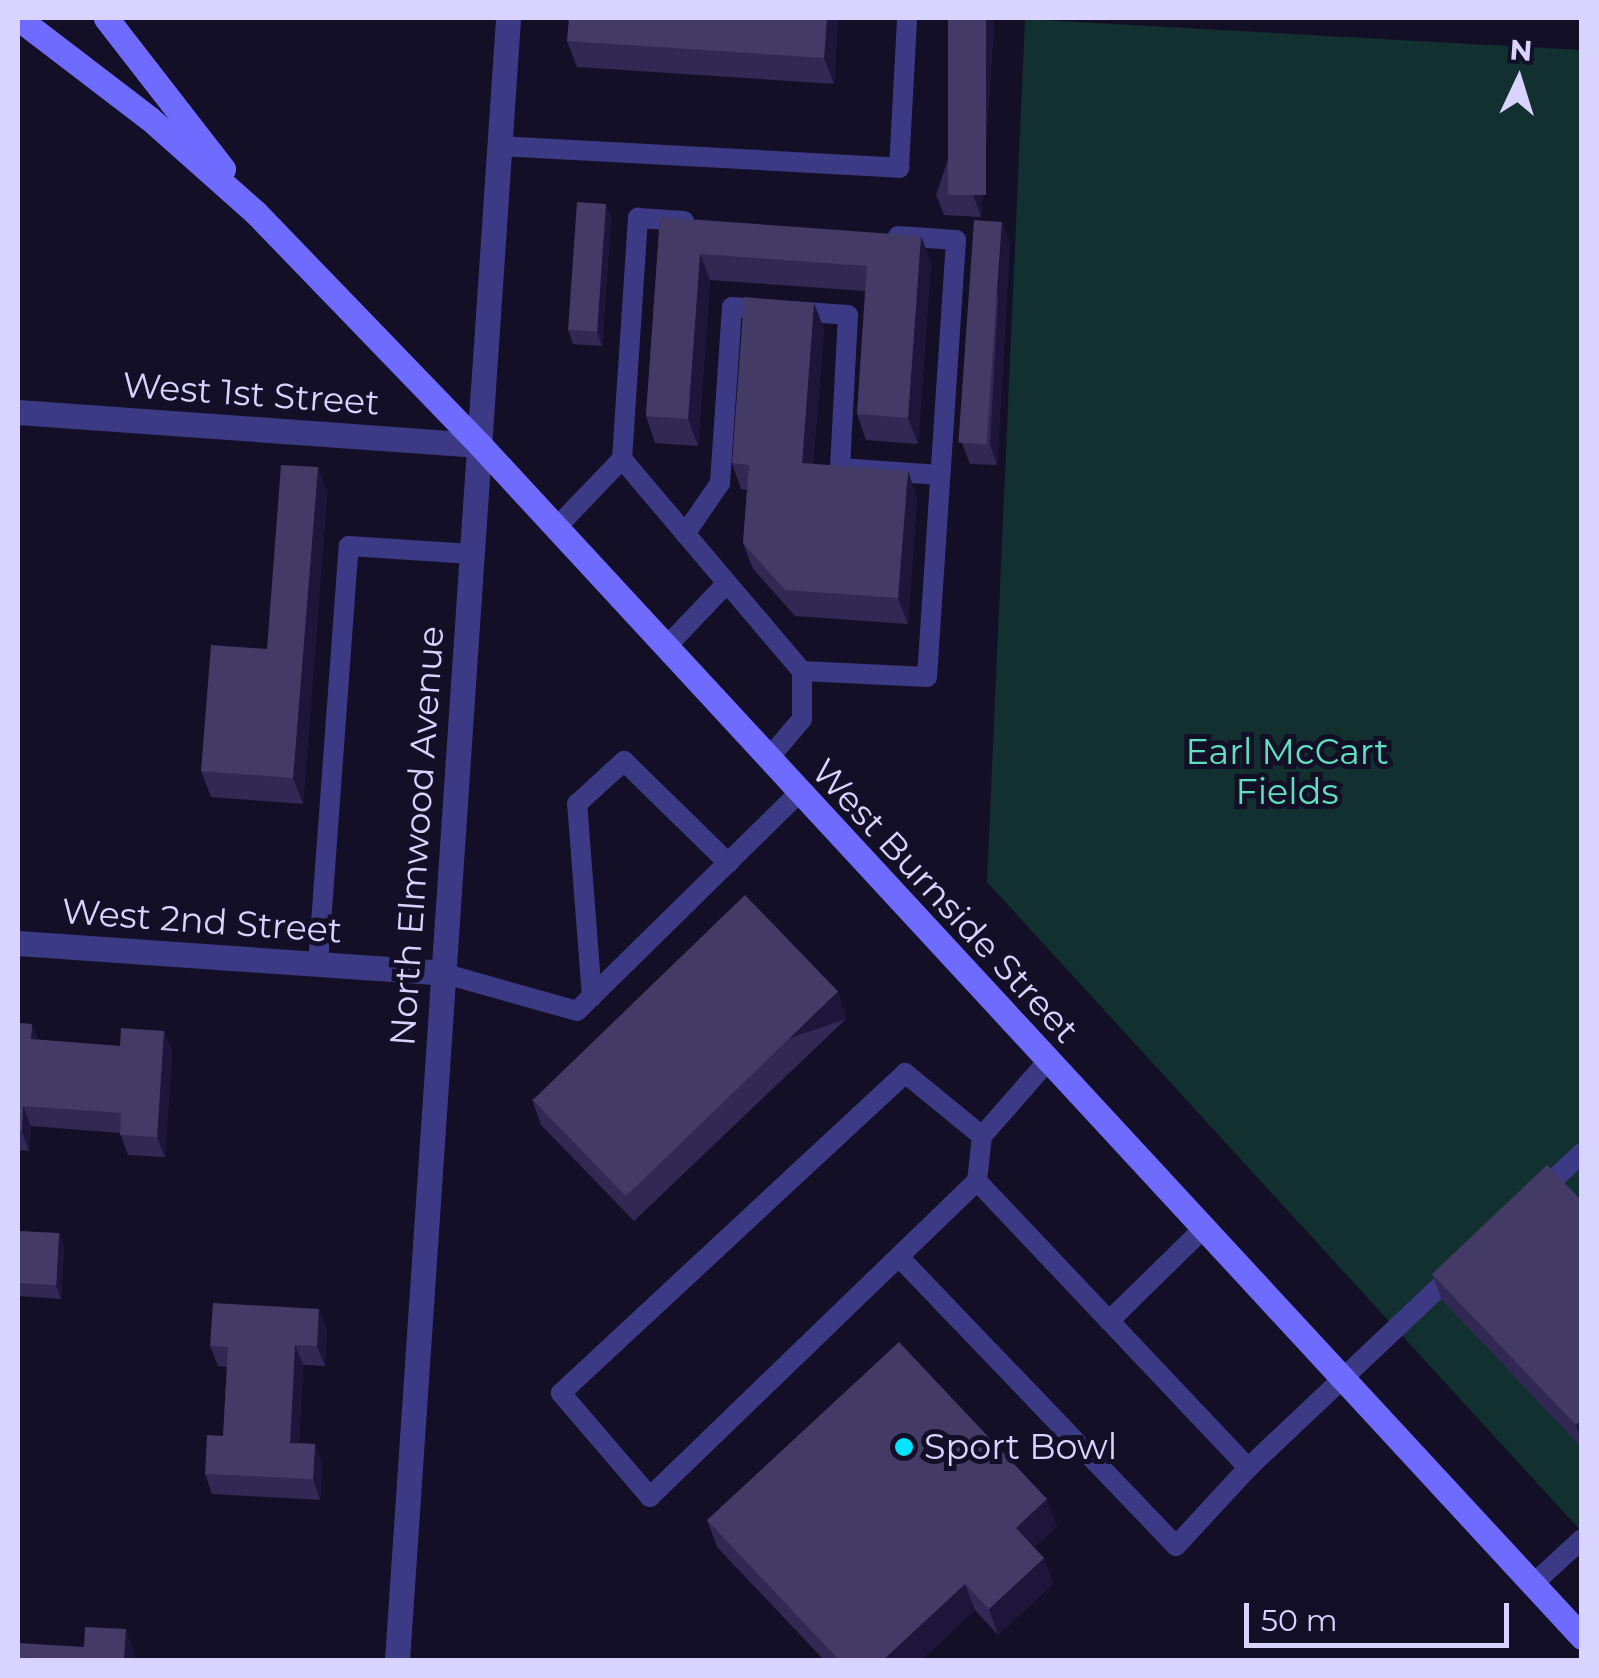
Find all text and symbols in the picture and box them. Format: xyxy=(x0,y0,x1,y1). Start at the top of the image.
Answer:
north arrow xyxy=(1469,30,1569,130)
text: N xyxy=(1509,32,1534,68)
street label: West 1st Street xyxy=(121,364,381,424)
street label: North Elmwood Avenue xyxy=(381,625,453,1047)
park label: Earl McCart Fields xyxy=(1185,731,1389,813)
street label: West Burnside Street xyxy=(803,751,1087,1051)
street label: West 2nd Street xyxy=(60,890,344,952)
place label: Sport Bowl xyxy=(924,1426,1117,1468)
marker: Sport Bowl xyxy=(893,1436,915,1458)
scale bar xyxy=(1249,1583,1514,1645)
text: 50 m xyxy=(1261,1602,1338,1639)

